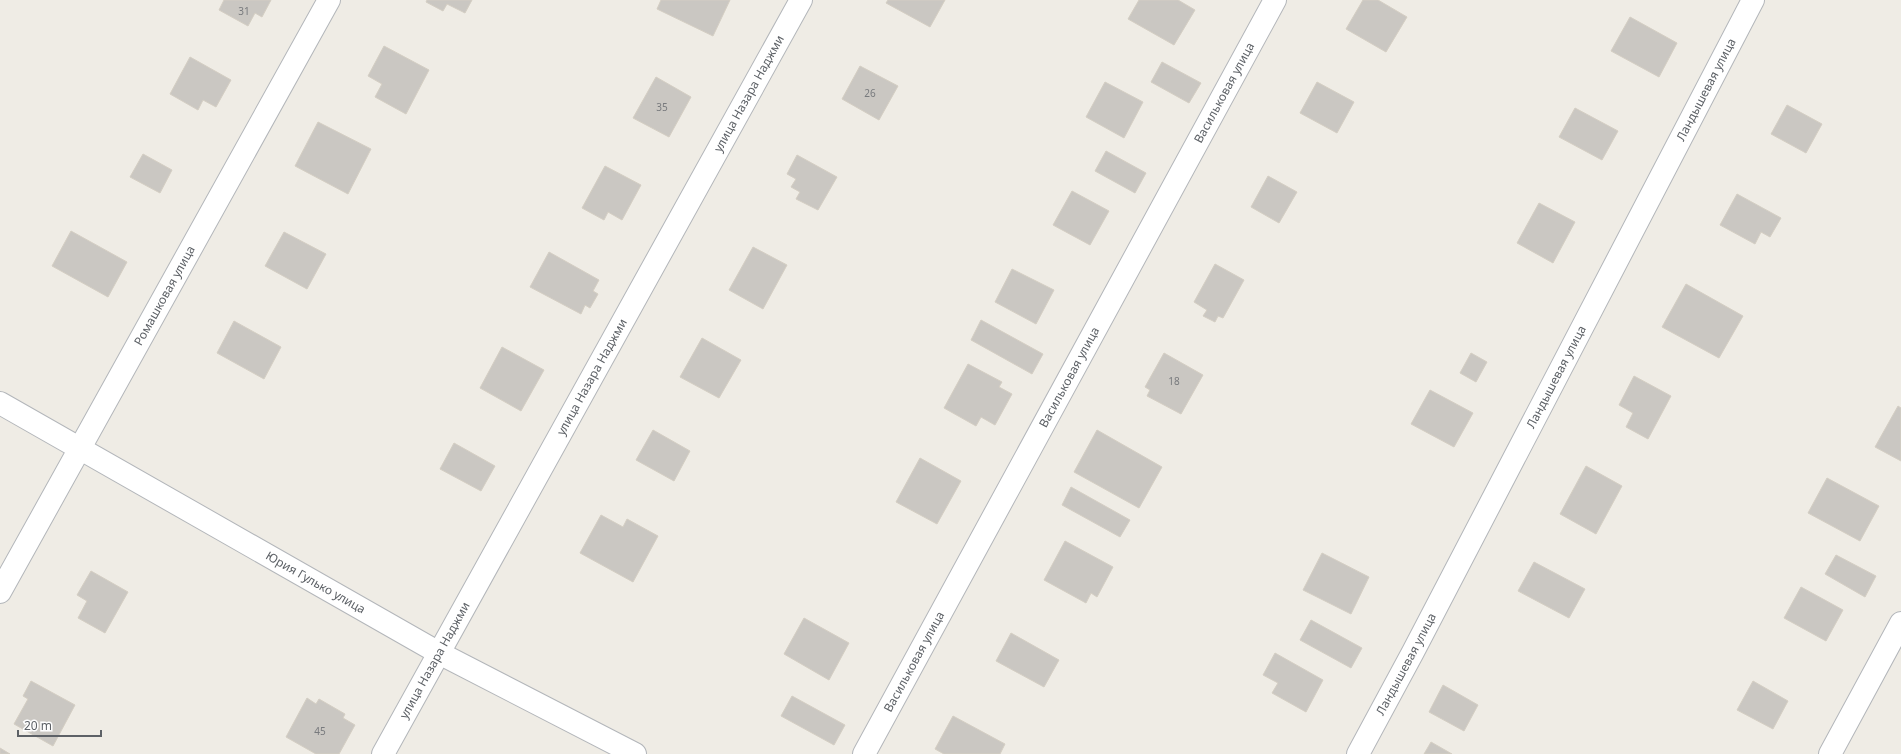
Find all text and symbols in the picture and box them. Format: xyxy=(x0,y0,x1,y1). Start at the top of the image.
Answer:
house number: 31 xyxy=(238,4,250,18)
street label: улица Назара Наджми xyxy=(709,32,788,155)
street label: Ландышевая улица xyxy=(1672,35,1740,144)
street label: Васильковая улица xyxy=(1190,39,1258,146)
house number: 26 xyxy=(864,86,876,100)
house number: 35 xyxy=(656,100,668,114)
street label: Ромашковая улица xyxy=(130,242,199,348)
street label: улица Назара Наджми xyxy=(552,315,631,438)
street label: Ландышевая улица xyxy=(1522,322,1590,431)
street label: Васильковая улица xyxy=(1035,324,1103,430)
house number: 18 xyxy=(1168,374,1180,388)
street label: Юрия Гулько улица xyxy=(263,547,369,617)
street label: улица Назара Наджми xyxy=(395,599,474,722)
street label: Васильковая улица xyxy=(879,608,948,715)
street label: Ландышевая улица xyxy=(1371,610,1440,718)
scale bar xyxy=(18,712,101,738)
text: 20 m xyxy=(24,717,52,734)
house number: 45 xyxy=(314,724,326,738)

